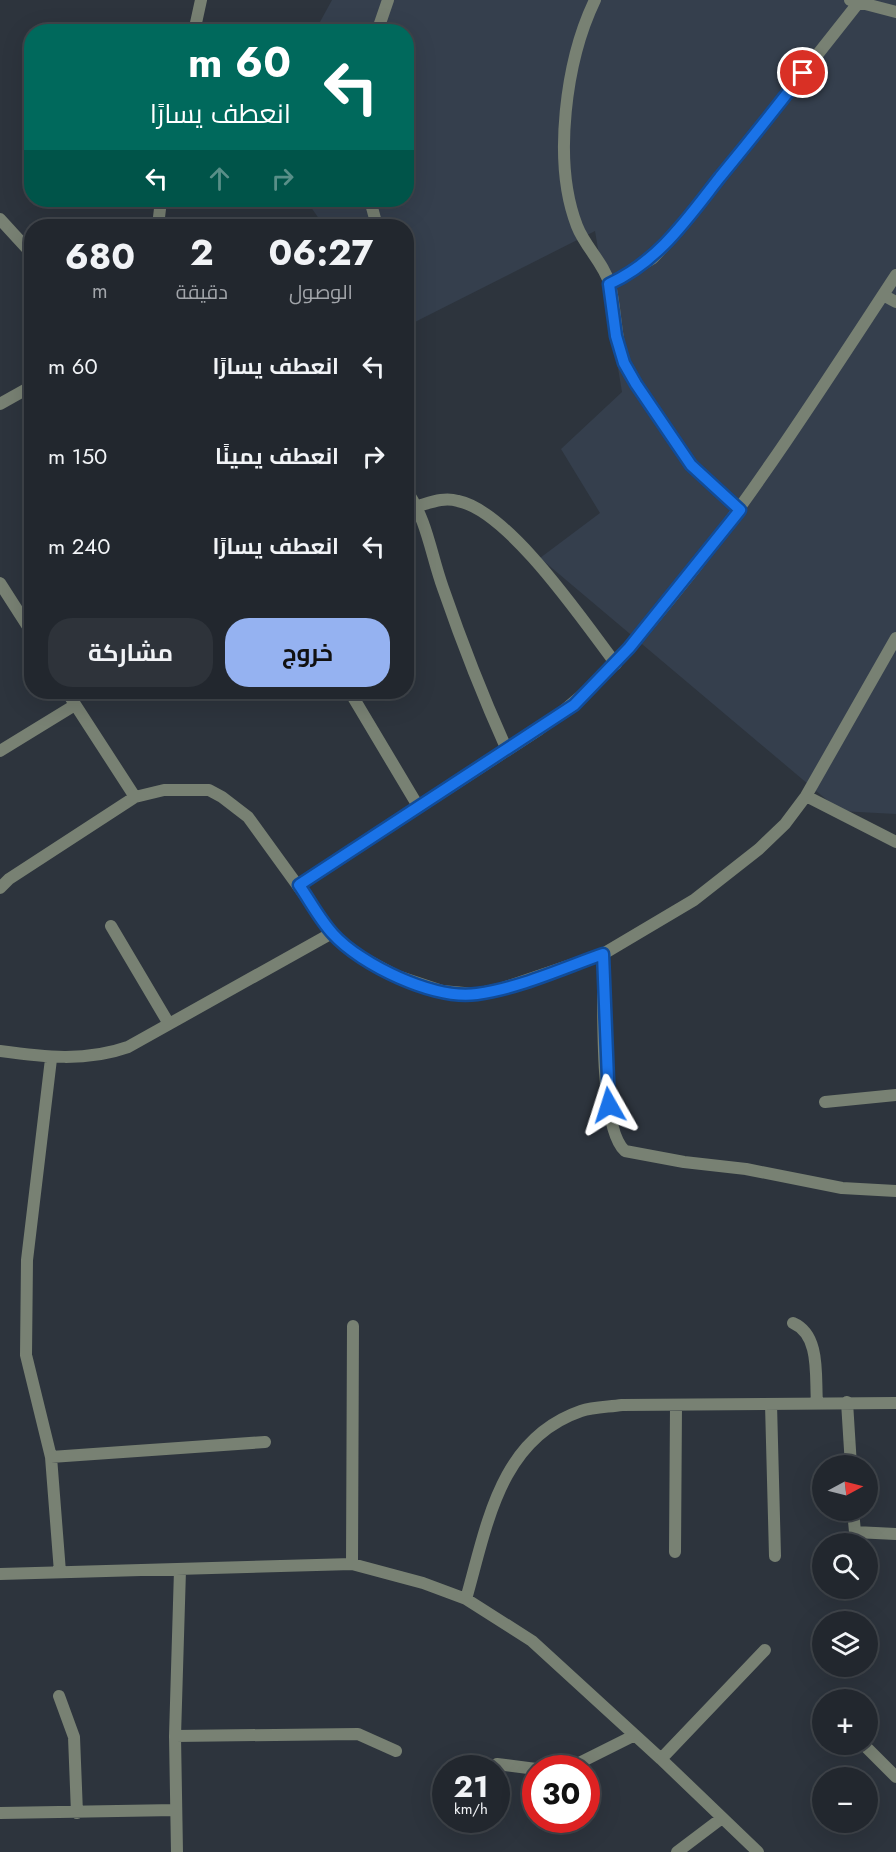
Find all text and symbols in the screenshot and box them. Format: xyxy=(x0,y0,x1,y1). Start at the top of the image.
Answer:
text: 60 m xyxy=(188,32,291,93)
pin xyxy=(777,47,828,98)
icon: left xyxy=(312,48,390,126)
icon: arrive xyxy=(786,56,819,89)
text: انعطف يسارًا xyxy=(150,94,291,133)
icon: left xyxy=(140,162,173,195)
icon: ahead xyxy=(203,162,236,195)
icon: right xyxy=(266,162,299,195)
text: 2 xyxy=(190,226,214,278)
text: 06:27 xyxy=(269,226,373,278)
text: 680 xyxy=(65,230,135,282)
text: m xyxy=(92,277,108,306)
text: دقيقة xyxy=(176,278,228,307)
text: الوصول xyxy=(289,278,353,307)
text: 60 m xyxy=(48,350,98,382)
text: انعطف يسارًا xyxy=(212,350,339,382)
icon: left xyxy=(357,350,390,383)
text: 150 m xyxy=(48,440,107,472)
text: انعطف يمينًا xyxy=(215,440,339,472)
icon: right xyxy=(357,440,390,473)
text: 240 m xyxy=(48,530,110,562)
text: انعطف يسارًا xyxy=(212,530,339,562)
icon: left xyxy=(357,530,390,563)
button: مشاركة xyxy=(48,618,213,687)
button: خروج xyxy=(225,618,390,687)
position arrow xyxy=(577,1073,641,1137)
north arrow xyxy=(812,1455,878,1521)
map controls xyxy=(812,1455,878,1833)
button: search xyxy=(812,1533,878,1599)
button: layers xyxy=(812,1611,878,1677)
button: + xyxy=(812,1689,878,1755)
speed limit sign: 30 xyxy=(522,1755,600,1833)
text: 21 xyxy=(454,1765,488,1808)
button: − xyxy=(812,1767,878,1833)
text: km/h xyxy=(454,1798,488,1820)

